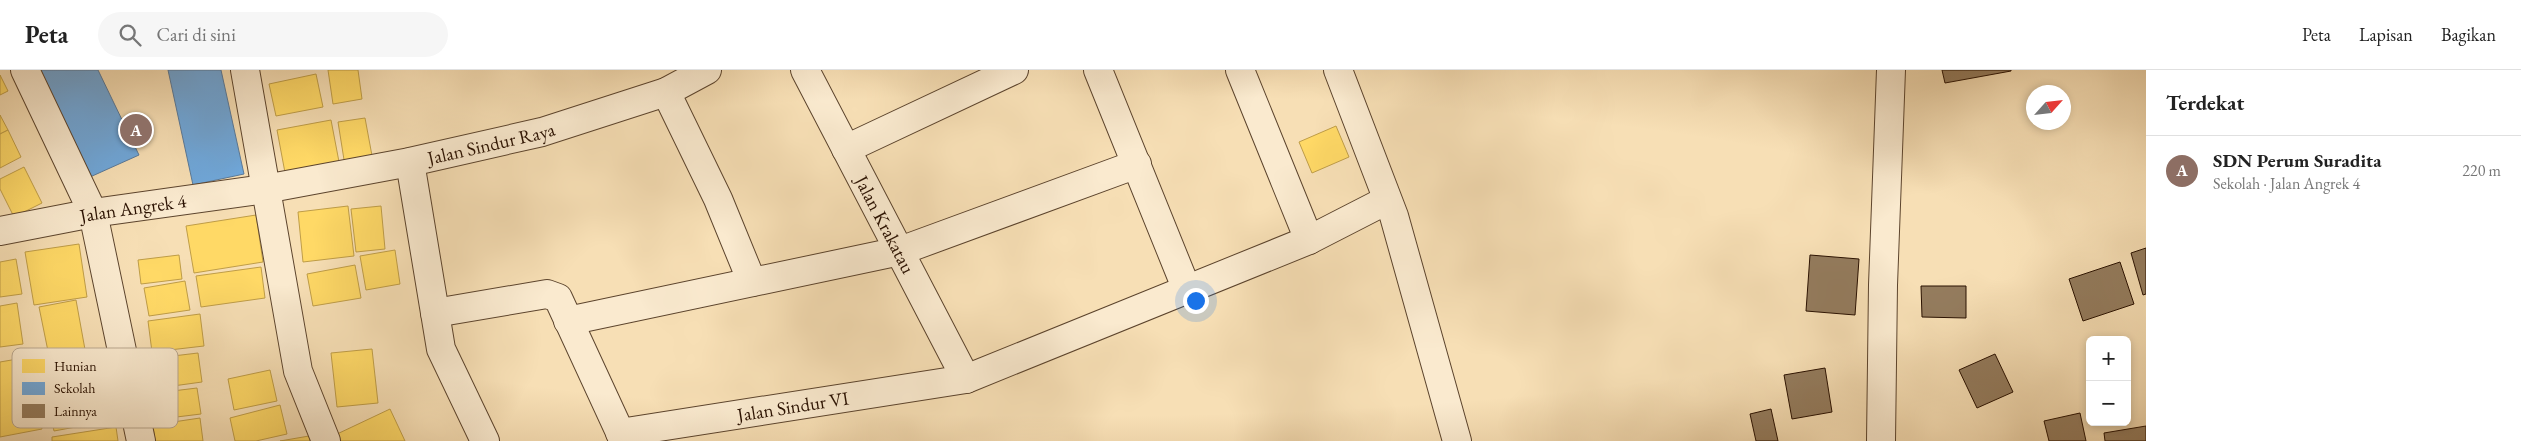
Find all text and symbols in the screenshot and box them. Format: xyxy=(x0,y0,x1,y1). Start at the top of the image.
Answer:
search box xyxy=(98,12,448,57)
text: Peta xyxy=(25,19,68,50)
icon: search xyxy=(116,21,144,49)
text: Cari di sini xyxy=(156,22,236,47)
text: Peta xyxy=(2302,23,2331,46)
text: Lapisan xyxy=(2359,23,2413,46)
text: Bagikan xyxy=(2441,23,2496,46)
north arrow xyxy=(2026,85,2071,130)
text: Terdekat xyxy=(2166,89,2244,116)
pin: A xyxy=(120,111,152,149)
street label: Jalan Sindur Raya xyxy=(423,117,559,171)
text: SDN Perum Suradita xyxy=(2213,148,2381,173)
text: A xyxy=(2176,160,2188,181)
text: 220 m xyxy=(2462,160,2501,181)
street label: Jalan Krakatau xyxy=(848,170,921,278)
text: Sekolah · Jalan Angrek 4 xyxy=(2213,173,2360,194)
street label: Jalan Angrek 4 xyxy=(76,188,189,229)
your location xyxy=(1183,288,1209,314)
map controls xyxy=(2086,336,2131,426)
button: + xyxy=(2086,336,2131,381)
legend xyxy=(12,348,178,428)
text: Hunian xyxy=(54,357,97,375)
text: Sekolah xyxy=(54,379,95,397)
button: − xyxy=(2086,381,2131,426)
street label: Jalan Sindur VI xyxy=(733,385,851,428)
text: Lainnya xyxy=(54,402,97,420)

